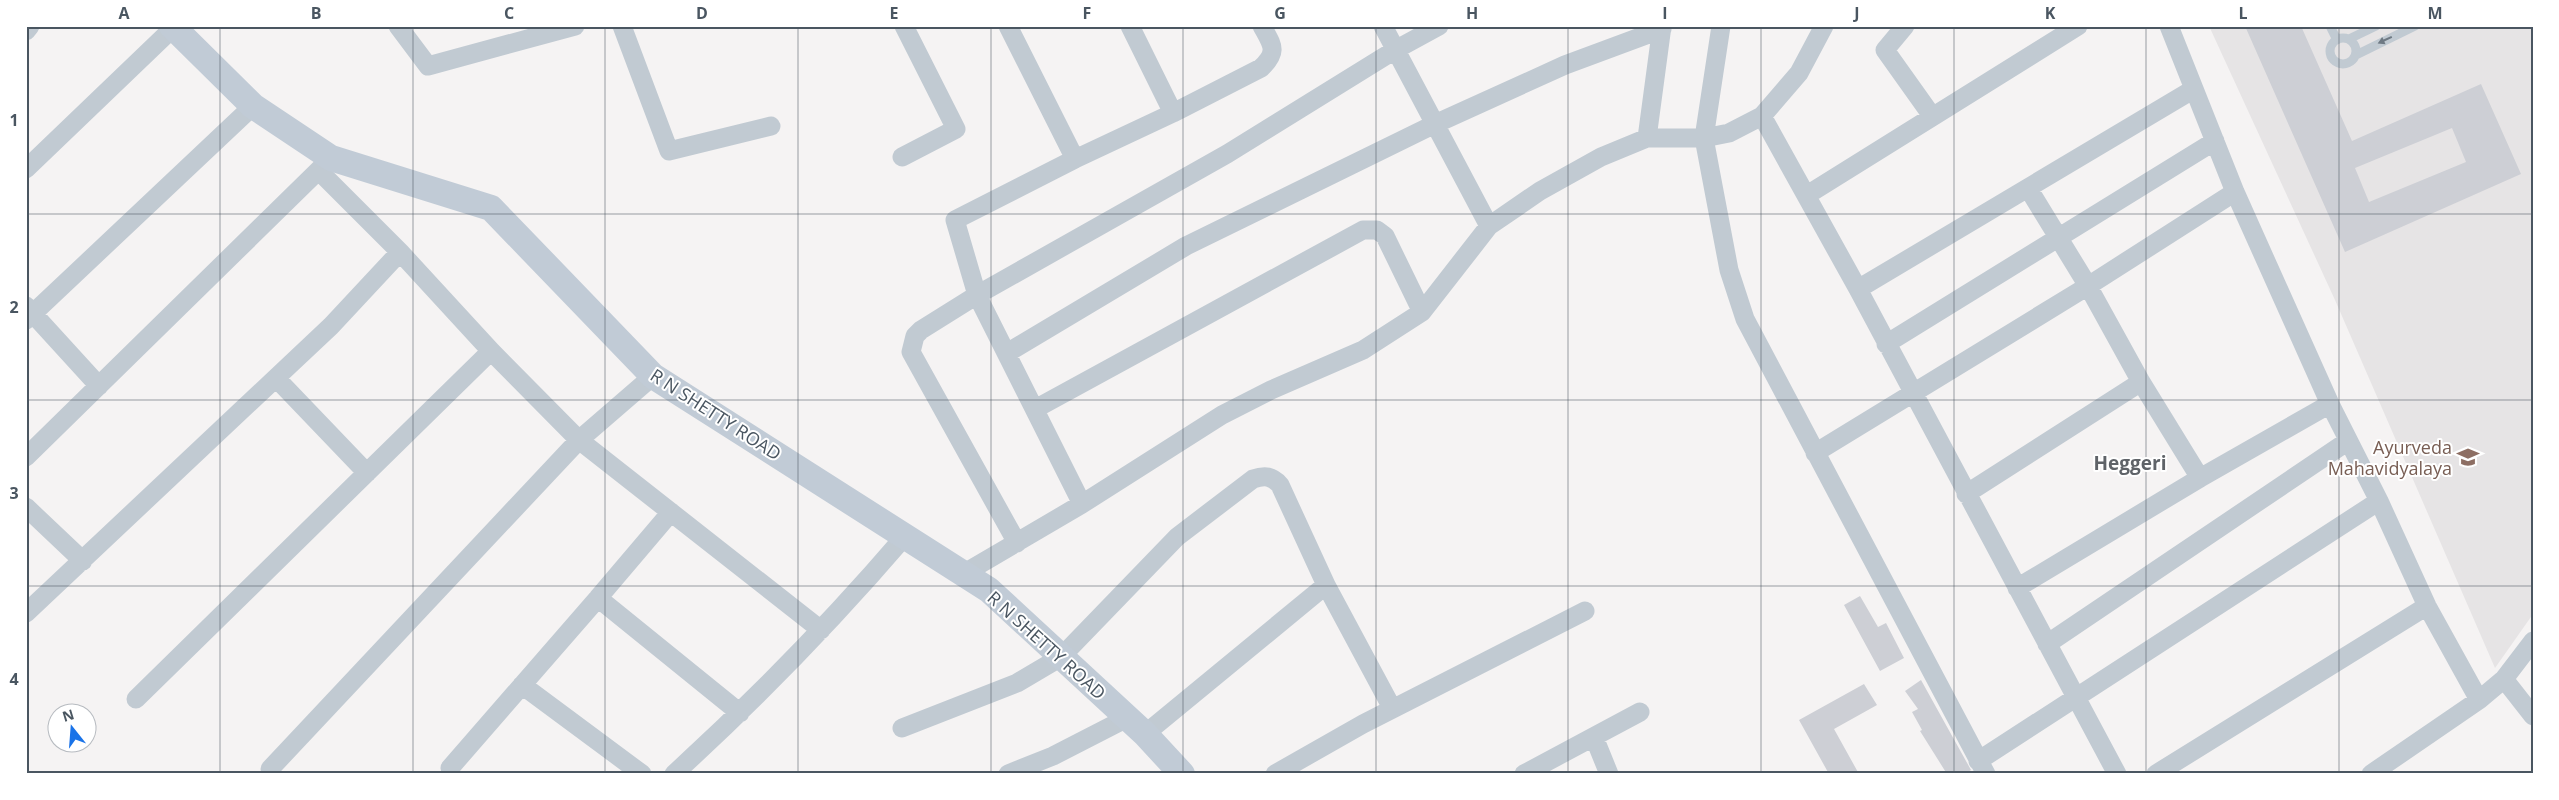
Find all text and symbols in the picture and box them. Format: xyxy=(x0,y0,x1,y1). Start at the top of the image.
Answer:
text: A xyxy=(118,2,130,24)
text: B xyxy=(311,2,321,24)
text: C xyxy=(504,2,514,24)
text: D xyxy=(696,2,708,24)
text: E xyxy=(890,2,899,24)
text: F xyxy=(1083,2,1091,24)
text: G xyxy=(1274,2,1286,24)
text: H xyxy=(1466,2,1478,24)
text: I xyxy=(1662,2,1668,24)
text: J xyxy=(1852,2,1860,24)
text: K xyxy=(2045,2,2056,24)
text: L xyxy=(2238,2,2248,24)
text: M xyxy=(2427,2,2443,24)
one-way arrow xyxy=(2378,37,2392,45)
text: 1 xyxy=(9,109,19,131)
text: 2 xyxy=(9,296,19,318)
street label: R N SHETTY ROAD xyxy=(646,363,786,465)
place label: Ayurveda Mahavidyalaya xyxy=(2328,435,2452,480)
school or university icon: Ayurveda Mahavidyalaya xyxy=(2455,444,2481,470)
district label: Heggeri xyxy=(2094,450,2166,476)
text: 3 xyxy=(9,482,19,504)
street label: R N SHETTY ROAD xyxy=(983,585,1111,705)
text: 4 xyxy=(9,668,19,690)
north arrow xyxy=(48,702,98,752)
text: N xyxy=(60,704,76,726)

